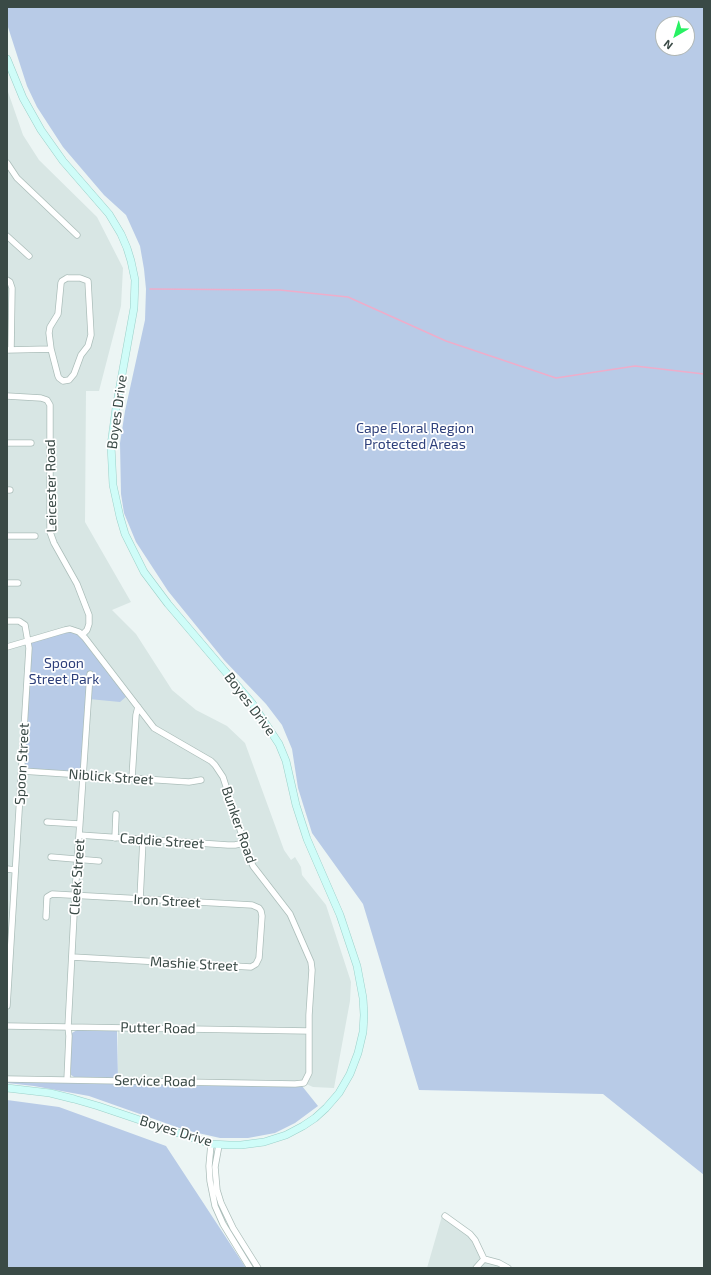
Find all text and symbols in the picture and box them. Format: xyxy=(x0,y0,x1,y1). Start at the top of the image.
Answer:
north arrow xyxy=(655,16,695,56)
text: N xyxy=(661,37,675,53)
street label: Boyes Drive xyxy=(103,374,131,450)
park label: Cape Floral Region Protected Areas xyxy=(356,420,474,452)
street label: Leicester Road xyxy=(42,439,60,533)
park label: Spoon Street Park xyxy=(29,655,99,688)
street label: Boyes Drive xyxy=(221,669,279,739)
street label: Spoon Street xyxy=(11,723,33,805)
street label: Niblick Street xyxy=(68,766,154,788)
street label: Bunker Road xyxy=(218,784,260,866)
street label: Caddie Street xyxy=(119,830,205,852)
street label: Cleek Street xyxy=(66,838,88,916)
street label: Iron Street xyxy=(133,891,201,911)
street label: Mashie Street xyxy=(150,953,238,975)
street label: Putter Road xyxy=(120,1019,196,1037)
street label: Service Road xyxy=(114,1072,196,1090)
street label: Boyes Drive xyxy=(138,1112,214,1150)

